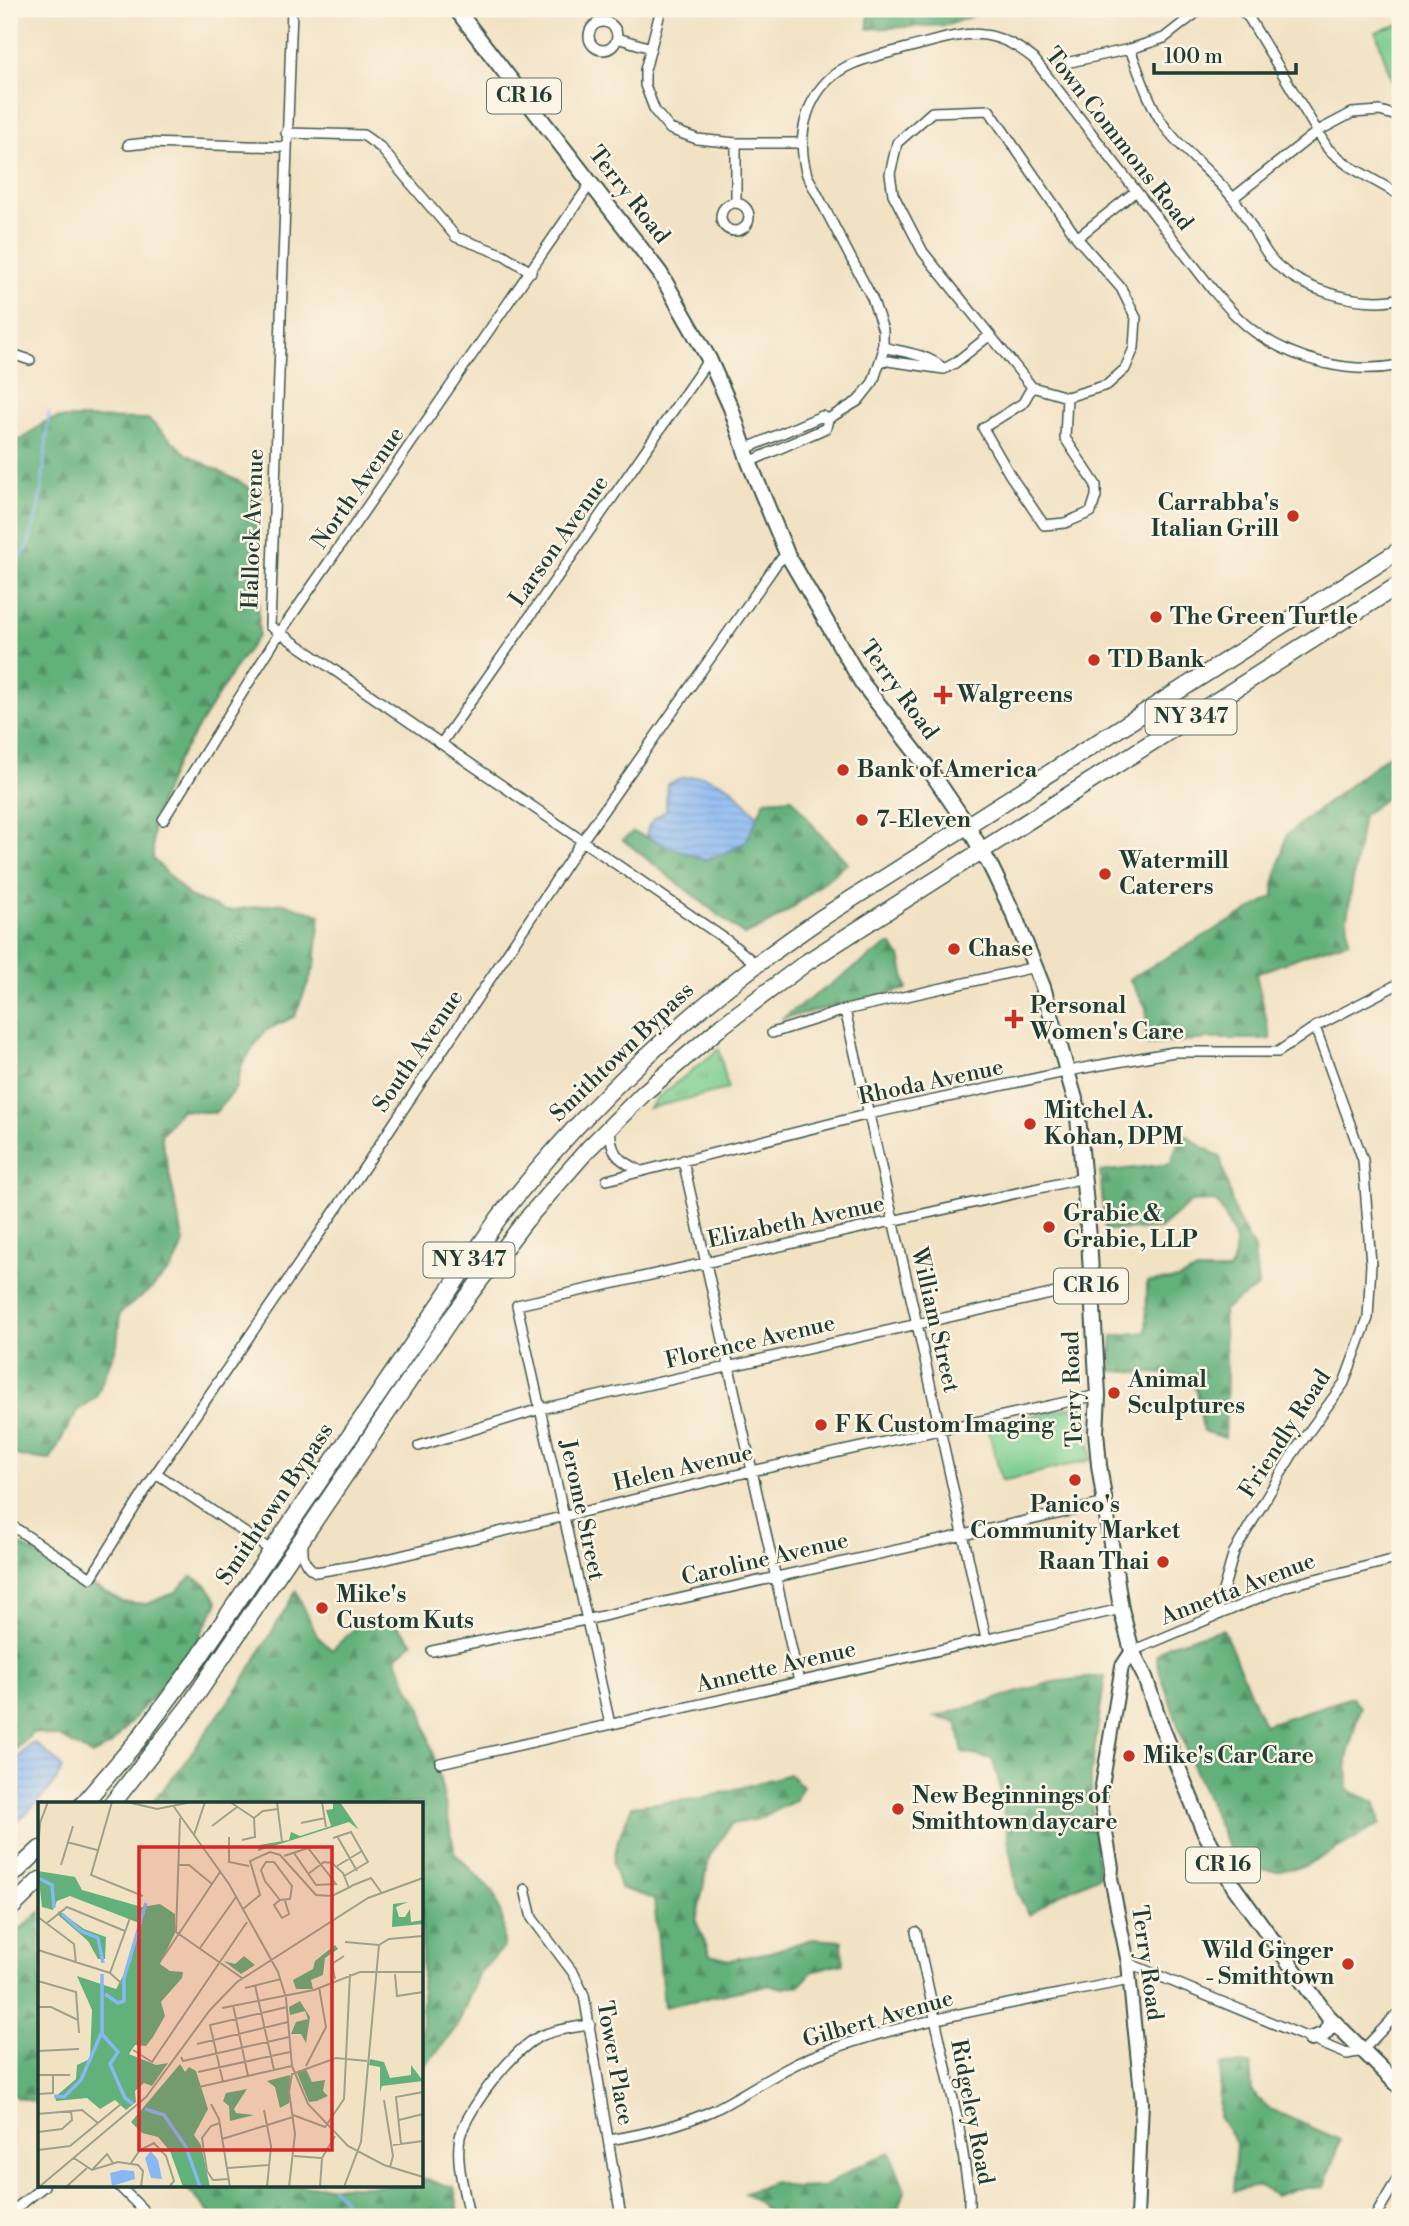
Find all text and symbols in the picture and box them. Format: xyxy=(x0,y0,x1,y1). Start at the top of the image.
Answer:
scale bar xyxy=(1154,32,1295,76)
street label: Town Commons Road xyxy=(1039,42,1199,236)
text: 100 m xyxy=(1164,44,1223,70)
road number: CR 16 xyxy=(487,78,561,114)
street label: Terry Road xyxy=(582,141,676,249)
street label: North Avenue xyxy=(306,421,410,555)
street label: Hallock Avenue xyxy=(236,448,270,610)
street label: Larson Avenue xyxy=(503,470,615,612)
place label: Carrabba's Italian Grill xyxy=(1151,489,1279,543)
marker: Carrabba's Italian Grill xyxy=(1285,508,1301,524)
place label: The Green Turtle xyxy=(1170,603,1358,631)
marker: The Green Turtle xyxy=(1148,609,1164,625)
street label: Terry Road xyxy=(854,635,944,745)
place label: TD Bank xyxy=(1108,646,1206,674)
marker: TD Bank xyxy=(1086,652,1102,668)
place label: Walgreens xyxy=(956,681,1073,709)
marker: Walgreens xyxy=(935,687,951,703)
road number: NY 347 xyxy=(1146,700,1236,734)
place label: Bank of America xyxy=(857,756,1038,784)
marker: Bank of America xyxy=(835,762,851,778)
place label: 7-Eleven xyxy=(876,806,971,834)
marker: 7-Eleven xyxy=(854,812,870,828)
place label: Watermill Caterers xyxy=(1118,847,1229,901)
marker: Watermill Caterers xyxy=(1097,866,1113,882)
place label: Chase xyxy=(968,935,1033,963)
marker: Chase xyxy=(946,941,962,957)
street label: Smithtown Bypass xyxy=(544,976,700,1128)
street label: South Avenue xyxy=(367,984,469,1118)
place label: Personal Women's Care xyxy=(1029,992,1184,1046)
marker: Personal Women's Care xyxy=(1004,1009,1024,1029)
street label: Rhoda Avenue xyxy=(856,1053,1006,1111)
place label: Mitchel A. Kohan, DPM xyxy=(1044,1097,1183,1151)
marker: Mitchel A. Kohan, DPM xyxy=(1022,1116,1038,1132)
street label: Elizabeth Avenue xyxy=(705,1190,887,1254)
place label: Grabie & Grabie, LLP xyxy=(1063,1200,1197,1254)
marker: Grabie & Grabie, LLP xyxy=(1041,1219,1057,1235)
road number: NY 347 xyxy=(424,1242,514,1278)
street label: William Street xyxy=(905,1244,965,1395)
road number: CR 16 xyxy=(1054,1268,1128,1304)
street label: Florence Avenue xyxy=(662,1309,838,1375)
street label: Terry Road xyxy=(1057,1330,1089,1448)
street label: Friendly Road xyxy=(1233,1365,1337,1503)
place label: Animal Sculptures xyxy=(1127,1366,1245,1420)
marker: Animal Sculptures xyxy=(1106,1385,1122,1401)
place label: F K Custom Imaging xyxy=(835,1411,1055,1439)
marker: F K Custom Imaging xyxy=(813,1417,829,1433)
street label: Smithtown Bypass xyxy=(210,1418,340,1590)
street label: Jerome Street xyxy=(553,1436,611,1583)
street label: Helen Avenue xyxy=(610,1438,756,1498)
marker: Panico's Community Market xyxy=(1067,1472,1083,1488)
place label: Panico's Community Market xyxy=(970,1491,1181,1545)
street label: Caroline Avenue xyxy=(679,1526,851,1592)
street label: Annetta Avenue xyxy=(1156,1547,1319,1632)
place label: Raan Thai xyxy=(1039,1548,1149,1576)
marker: Raan Thai xyxy=(1155,1554,1171,1570)
place label: Mike's Custom Kuts xyxy=(336,1581,474,1635)
marker: Mike's Custom Kuts xyxy=(314,1600,330,1616)
street label: Annette Avenue xyxy=(692,1635,859,1699)
place label: Mike's Car Care xyxy=(1143,1742,1314,1770)
marker: Mike's Car Care xyxy=(1121,1748,1137,1764)
place label: New Beginnings of Smithtown daycare xyxy=(912,1782,1118,1836)
marker: New Beginnings of Smithtown daycare xyxy=(890,1801,906,1817)
inset map xyxy=(38,1802,424,2188)
road number: CR 16 xyxy=(1186,1848,1260,1882)
street label: Terry Road xyxy=(1125,1904,1169,2022)
place label: Wild Ginger - Smithtown xyxy=(1201,1937,1334,1991)
marker: Wild Ginger - Smithtown xyxy=(1340,1956,1356,1972)
street label: Gilbert Avenue xyxy=(799,1984,957,2054)
street label: Tower Place xyxy=(590,1999,640,2127)
street label: Ridgeley Road xyxy=(944,2037,1000,2187)

